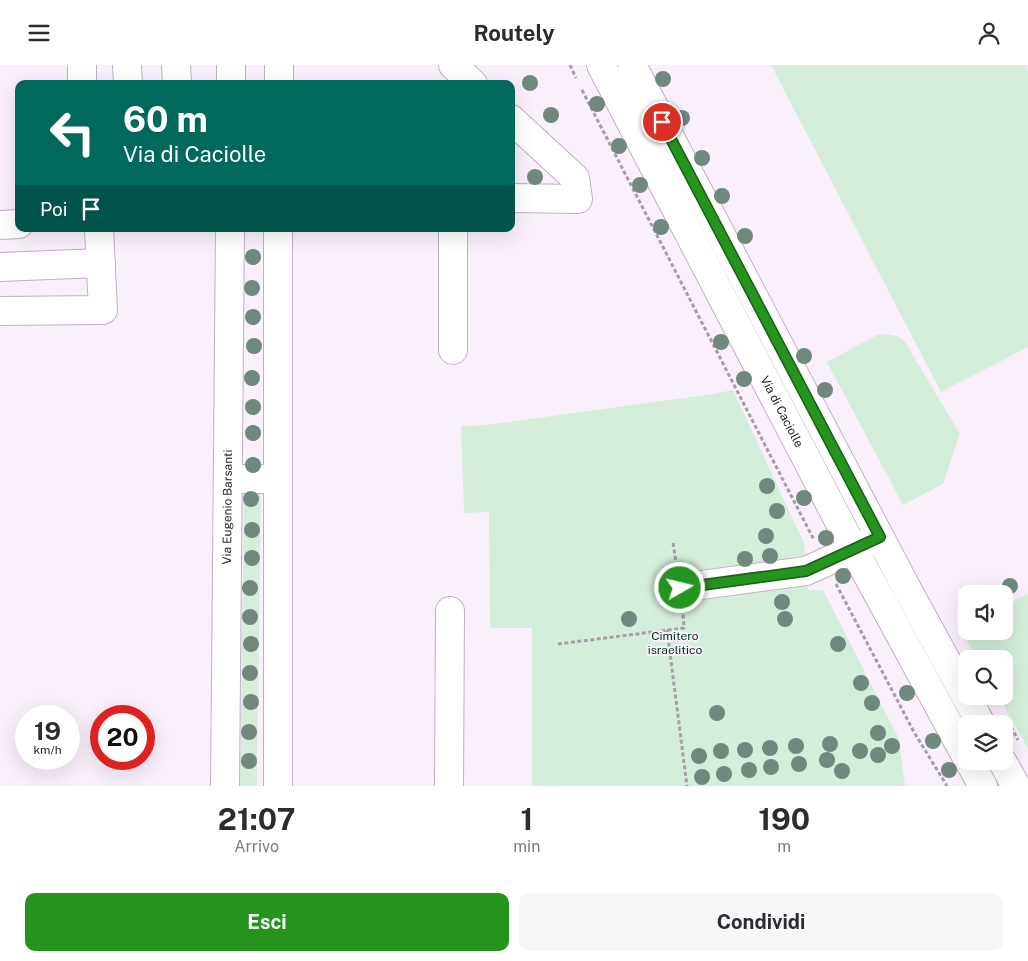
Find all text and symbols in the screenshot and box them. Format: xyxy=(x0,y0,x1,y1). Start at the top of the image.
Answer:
icon: menu xyxy=(25,19,53,47)
icon: person xyxy=(975,19,1003,47)
text: Routely xyxy=(473,20,555,46)
text: 60 m xyxy=(123,99,208,140)
icon: left xyxy=(40,100,105,165)
pin xyxy=(641,101,683,143)
icon: arrive xyxy=(648,108,676,136)
text: Via di Caciolle xyxy=(123,141,266,167)
icon: arrive xyxy=(77,195,105,223)
text: Poi xyxy=(40,198,67,220)
street label: Via di Caciolle xyxy=(758,374,806,450)
street label: Via Eugenio Barsanti xyxy=(220,449,235,565)
position arrow xyxy=(653,561,705,613)
map controls xyxy=(958,585,1013,770)
button: sound xyxy=(958,585,1013,640)
park label: Cimitero israelitico xyxy=(648,629,702,657)
button: search xyxy=(958,650,1013,705)
speed limit sign: 20 xyxy=(90,705,155,770)
button: layers xyxy=(958,715,1013,770)
text: 19 xyxy=(34,716,61,746)
text: km/h xyxy=(33,743,62,757)
text: 21:07 xyxy=(218,801,295,837)
text: 1 xyxy=(520,801,533,837)
text: 190 xyxy=(758,801,810,837)
text: Arrivo xyxy=(234,837,279,856)
text: min xyxy=(513,837,540,856)
text: m xyxy=(777,837,791,856)
button: Esci xyxy=(25,893,509,951)
button: Condividi xyxy=(519,893,1003,951)

